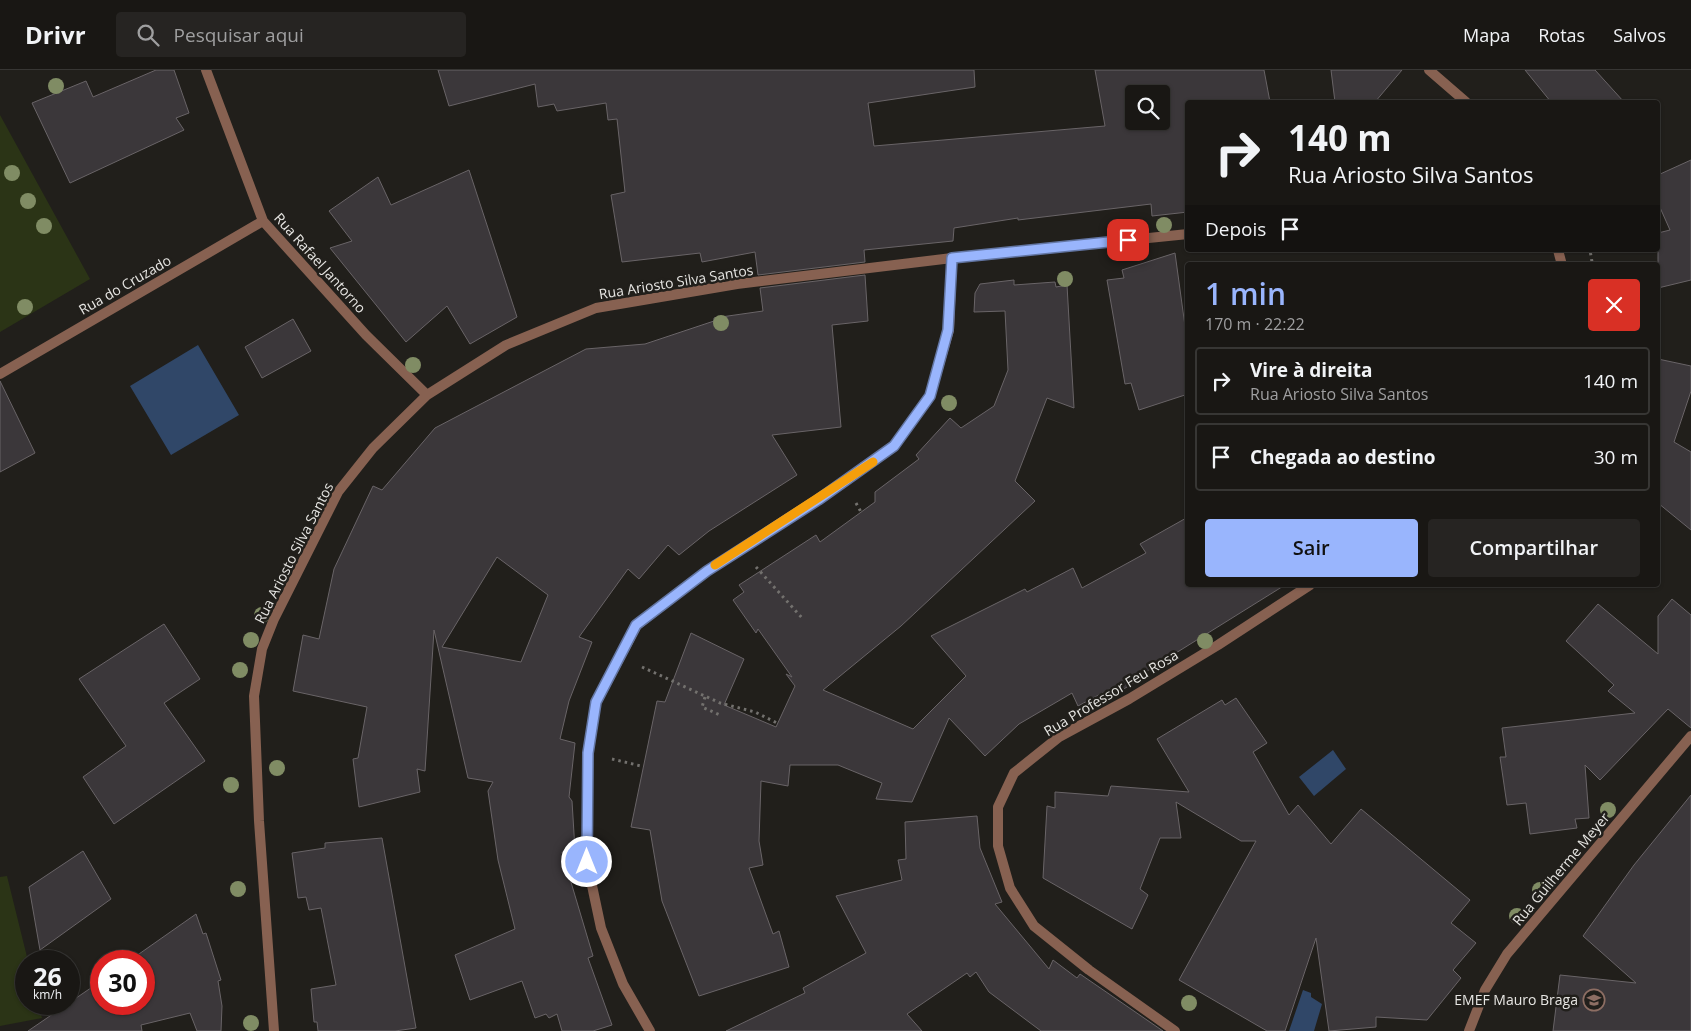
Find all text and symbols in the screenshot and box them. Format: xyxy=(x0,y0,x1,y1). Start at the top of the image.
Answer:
search box xyxy=(116,12,466,57)
text: Drivr xyxy=(25,18,86,51)
icon: search xyxy=(134,21,162,49)
text: Pesquisar aqui xyxy=(174,22,304,48)
text: Mapa xyxy=(1463,23,1510,47)
text: Rotas xyxy=(1538,23,1585,47)
text: Salvos xyxy=(1613,23,1666,47)
map controls xyxy=(1125,85,1170,130)
button: search xyxy=(1125,85,1170,130)
text: 140 m xyxy=(1288,114,1392,161)
icon: right xyxy=(1205,120,1270,185)
text: Rua Ariosto Silva Santos xyxy=(1288,159,1533,189)
street label: Rua Rafael Jantorno xyxy=(270,208,371,317)
icon: arrive xyxy=(1276,215,1304,243)
text: Depois xyxy=(1205,216,1266,242)
pin xyxy=(1107,219,1149,261)
icon: arrive xyxy=(1114,226,1142,254)
street label: Rua do Cruzado xyxy=(75,250,174,319)
street label: Rua Ariosto Silva Santos xyxy=(597,260,755,303)
text: 1 min xyxy=(1205,273,1286,314)
button: close xyxy=(1588,279,1640,331)
text: 170 m · 22:22 xyxy=(1205,313,1305,335)
text: Vire à direita xyxy=(1250,357,1373,383)
icon: right xyxy=(1207,367,1235,395)
text: 140 m xyxy=(1583,368,1638,394)
text: Rua Ariosto Silva Santos xyxy=(1250,383,1428,405)
icon: arrive xyxy=(1207,443,1235,471)
text: Chegada ao destino xyxy=(1250,444,1436,470)
text: 30 m xyxy=(1594,444,1638,470)
street label: Rua Ariosto Silva Santos xyxy=(250,479,338,627)
button: Sair xyxy=(1205,519,1418,577)
button: Compartilhar xyxy=(1428,519,1640,577)
street label: Rua Professor Feu Rosa xyxy=(1040,645,1182,740)
street label: Rua Guilherme Meyer xyxy=(1508,808,1614,929)
position arrow xyxy=(560,835,612,887)
speed limit sign: 30 xyxy=(90,950,155,1015)
text: 26 xyxy=(33,959,62,993)
text: km/h xyxy=(33,986,62,1003)
school or university icon: EMEF Mauro Braga xyxy=(1582,988,1606,1012)
place label: EMEF Mauro Braga xyxy=(1454,990,1578,1009)

